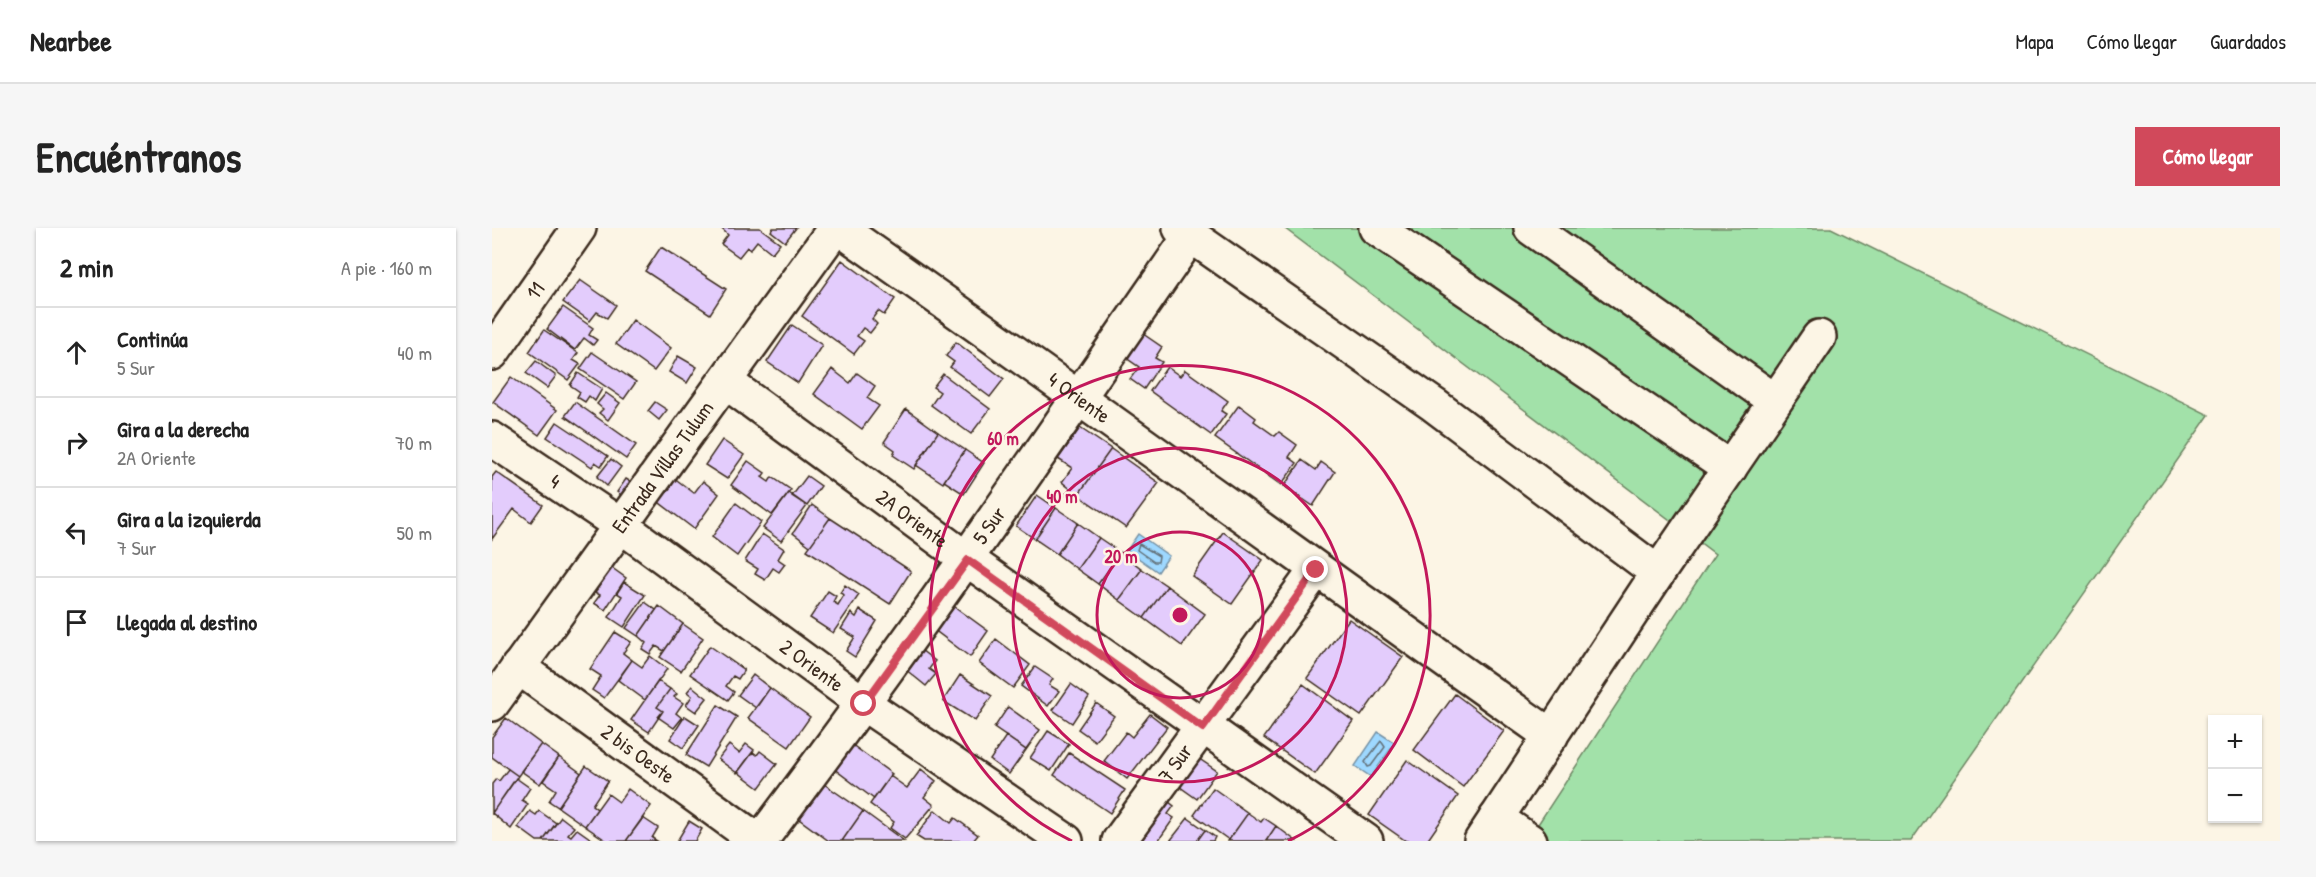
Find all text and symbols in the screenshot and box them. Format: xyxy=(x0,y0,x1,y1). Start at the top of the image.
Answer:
text: Nearbee xyxy=(30,22,112,60)
text: Mapa xyxy=(2015,27,2053,56)
text: Cómo llegar xyxy=(2086,27,2177,56)
text: Guardados xyxy=(2210,27,2286,56)
button: Cómo llegar xyxy=(2135,127,2280,186)
text: Encuéntranos xyxy=(36,128,242,185)
text: 2 min xyxy=(60,250,113,285)
text: A pie · 160 m xyxy=(341,254,432,281)
street label: 11 xyxy=(519,276,551,305)
text: Continúa xyxy=(117,324,188,354)
icon: ahead xyxy=(60,336,93,369)
text: 40 m xyxy=(397,339,432,366)
text: 5 Sur xyxy=(117,354,155,381)
street label: 4 Oriente xyxy=(1042,365,1116,430)
street label: Entrada Villas Tulum xyxy=(605,395,720,539)
text: Gira a la derecha xyxy=(117,414,249,444)
icon: right xyxy=(60,426,93,459)
text: 60 m xyxy=(987,426,1019,451)
text: 70 m xyxy=(395,429,432,456)
text: 2A Oriente xyxy=(117,444,196,471)
street label: 4 xyxy=(544,467,567,495)
street label: 2A Oriente xyxy=(870,482,954,555)
text: 40 m xyxy=(1046,484,1078,509)
street label: 5 Sur xyxy=(966,501,1012,550)
text: Gira a la izquierda xyxy=(117,504,261,534)
icon: left xyxy=(60,516,93,549)
text: 50 m xyxy=(396,519,432,546)
text: 7 Sur xyxy=(117,534,156,561)
text: 20 m xyxy=(1105,544,1137,569)
route end xyxy=(1302,556,1328,582)
centre of rings xyxy=(1170,605,1190,625)
icon: arrive xyxy=(60,606,93,639)
text: Llegada al destino xyxy=(117,607,257,637)
street label: 2 Oriente xyxy=(774,632,850,698)
route start xyxy=(850,690,876,716)
map controls xyxy=(2208,715,2262,823)
button: + xyxy=(2208,715,2262,769)
street label: 2 bis Oeste xyxy=(595,717,681,790)
street label: 7 Sur xyxy=(1151,738,1199,788)
button: − xyxy=(2208,769,2262,823)

